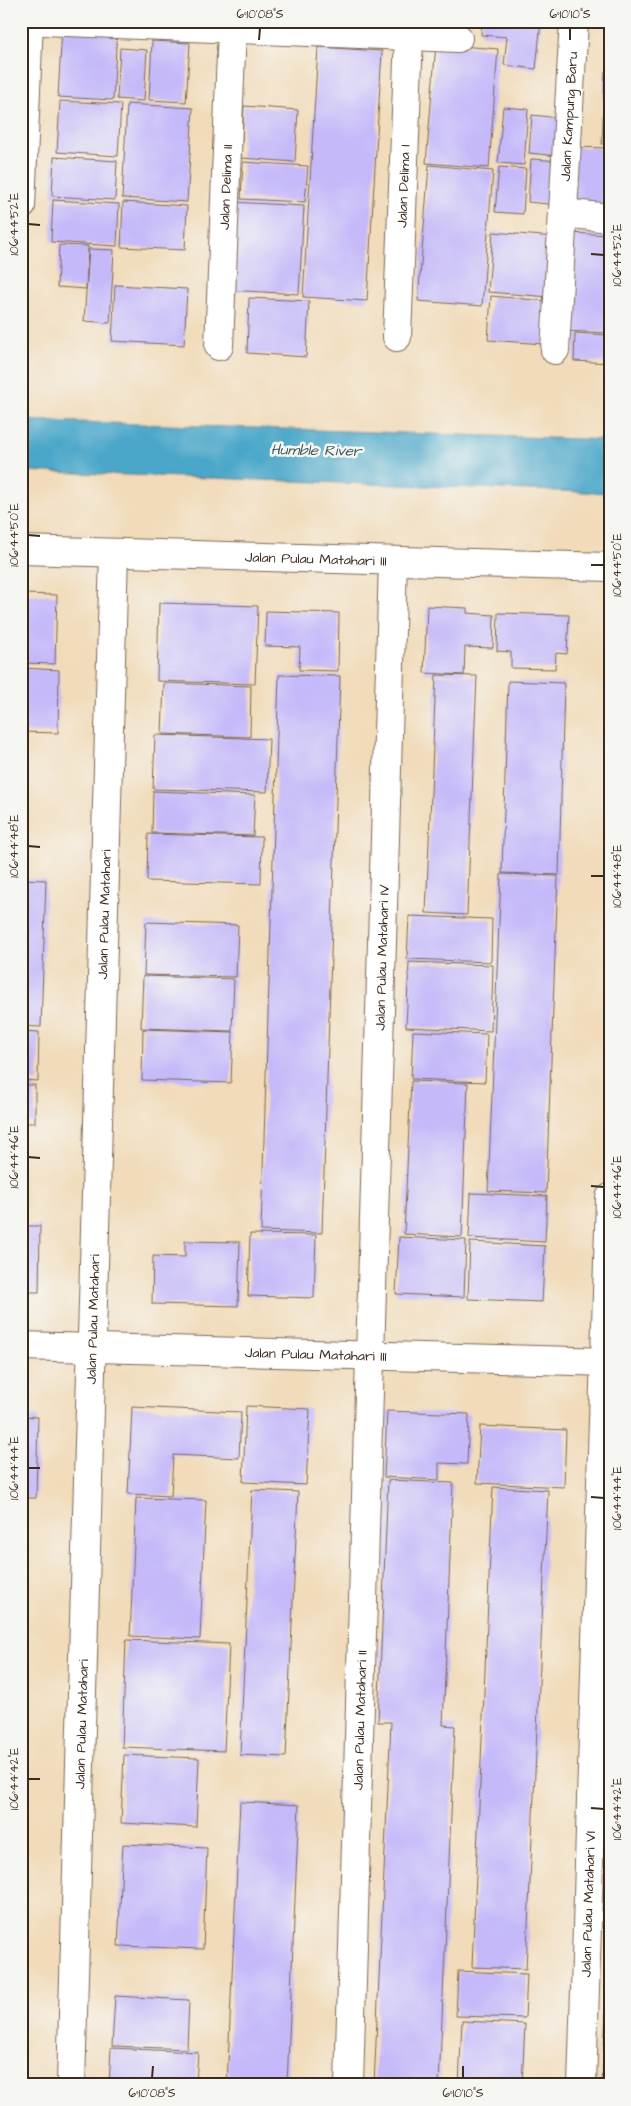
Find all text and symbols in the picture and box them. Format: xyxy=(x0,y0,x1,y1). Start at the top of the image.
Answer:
text: 6°10'08"S xyxy=(236,6,284,23)
text: 6°10'10"S xyxy=(550,6,591,23)
street label: Jalan Kampung Baru xyxy=(556,51,583,182)
street label: Jalan Delima II xyxy=(215,144,238,230)
street label: Jalan Delima I xyxy=(392,144,416,228)
text: 106°44'52"E xyxy=(6,193,23,255)
text: 106°44'52"E xyxy=(609,224,626,286)
water label: Humble River xyxy=(271,439,363,462)
text: 106°44'50"E xyxy=(6,503,23,567)
text: 106°44'50"E xyxy=(609,533,626,597)
street label: Jalan Pulau Matahari III xyxy=(245,547,387,572)
text: 106°44'48"E xyxy=(6,814,23,878)
text: 106°44'48"E xyxy=(609,844,626,908)
street label: Jalan Pulau Matahari xyxy=(93,849,117,980)
street label: Jalan Pulau Matahari IV xyxy=(370,884,395,1031)
text: 106°44'46"E xyxy=(6,1125,23,1189)
text: 106°44'46"E xyxy=(609,1155,626,1219)
street label: Jalan Pulau Matahari xyxy=(82,1254,105,1385)
street label: Jalan Pulau Matahari III xyxy=(245,1343,387,1367)
text: 106°44'44"E xyxy=(6,1436,23,1500)
text: 106°44'44"E xyxy=(609,1466,626,1530)
street label: Jalan Pulau Matahari II xyxy=(349,1650,373,1790)
street label: Jalan Pulau Matahari xyxy=(70,1659,94,1789)
text: 106°44'42"E xyxy=(6,1748,23,1810)
text: 106°44'42"E xyxy=(609,1778,626,1840)
street label: Jalan Pulau Matahari VI xyxy=(576,1831,601,1978)
text: 6°10'08"S xyxy=(128,2085,176,2102)
text: 6°10'10"S xyxy=(443,2085,484,2102)

